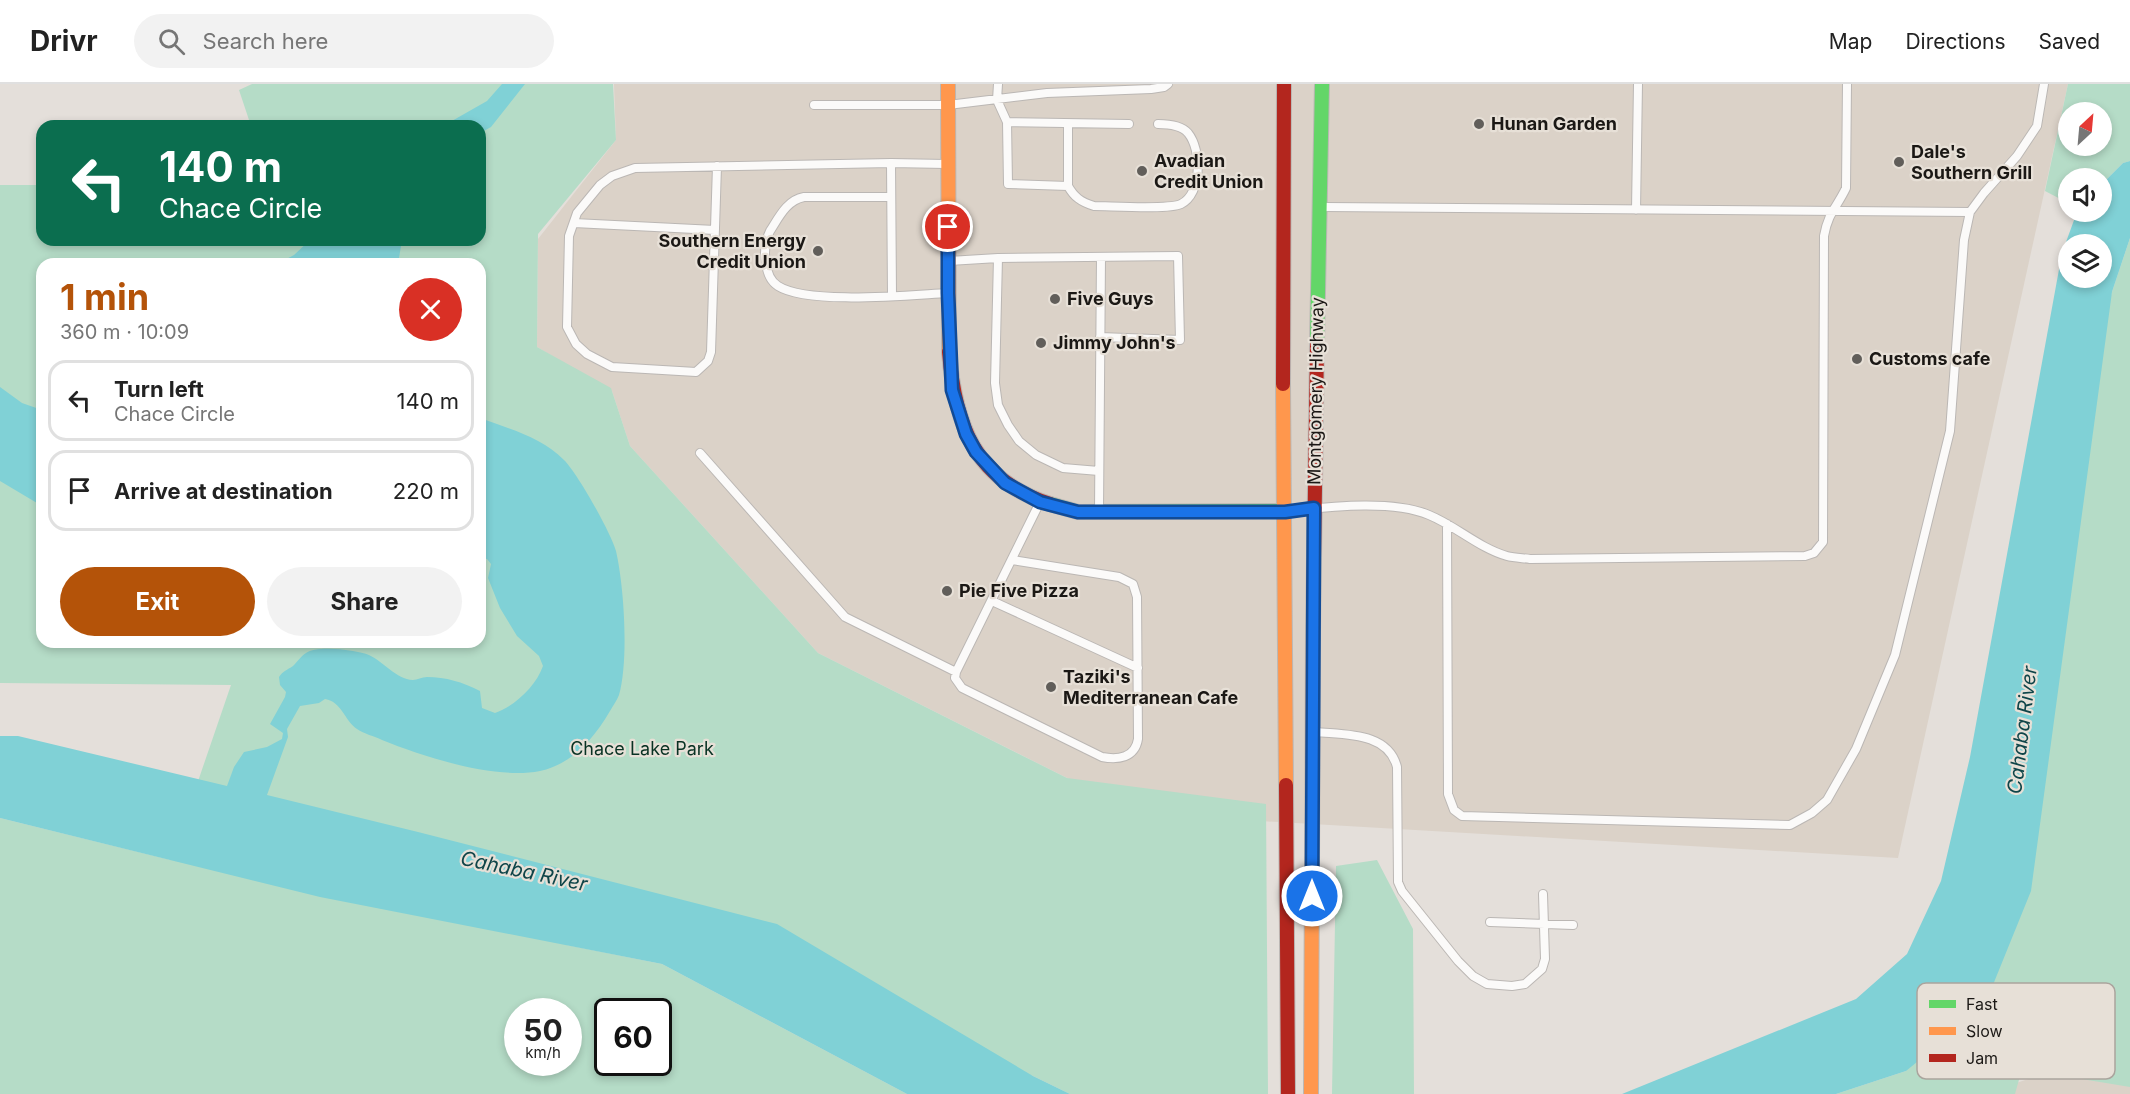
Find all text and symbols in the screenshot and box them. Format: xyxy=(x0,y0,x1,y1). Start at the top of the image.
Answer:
search box xyxy=(134,14,554,68)
text: Drivr xyxy=(30,24,98,58)
icon: search xyxy=(155,25,188,58)
text: Search here xyxy=(203,28,328,54)
text: Map xyxy=(1829,29,1872,54)
text: Directions xyxy=(1905,29,2006,54)
text: Saved xyxy=(2039,29,2100,54)
north arrow xyxy=(2058,102,2112,156)
map controls xyxy=(2058,102,2112,288)
place label: Hunan Garden xyxy=(1491,113,1617,134)
marker: Hunan Garden xyxy=(1472,117,1486,131)
text: 140 m xyxy=(159,141,282,192)
place label: Dale's Southern Grill xyxy=(1911,141,2032,183)
icon: left xyxy=(60,144,138,222)
place label: Avadian Credit Union xyxy=(1154,150,1264,192)
marker: Dale's Southern Grill xyxy=(1892,155,1906,169)
marker: Avadian Credit Union xyxy=(1135,164,1149,178)
button: sound xyxy=(2058,168,2112,222)
text: Chace Circle xyxy=(159,192,322,225)
pin xyxy=(922,201,973,252)
icon: arrive xyxy=(931,210,964,243)
place label: Southern Energy Credit Union xyxy=(659,230,806,272)
button: layers xyxy=(2058,234,2112,288)
marker: Southern Energy Credit Union xyxy=(811,244,825,258)
text: 1 min xyxy=(60,275,149,319)
button: close xyxy=(399,278,462,341)
place label: Five Guys xyxy=(1067,288,1154,309)
marker: Five Guys xyxy=(1048,292,1062,306)
street label: Montgomery Highway xyxy=(1303,297,1328,485)
text: 360 m · 10:09 xyxy=(60,320,189,344)
place label: Jimmy John's xyxy=(1053,332,1176,353)
marker: Jimmy John's xyxy=(1034,336,1048,350)
place label: Customs cafe xyxy=(1869,348,1991,369)
marker: Customs cafe xyxy=(1850,352,1864,366)
text: Turn left xyxy=(114,376,204,402)
icon: left xyxy=(63,384,96,417)
text: 140 m xyxy=(397,388,459,414)
text: Chace Circle xyxy=(114,402,235,426)
icon: arrive xyxy=(63,474,96,507)
text: Arrive at destination xyxy=(114,478,333,504)
text: 220 m xyxy=(393,478,459,504)
button: Exit xyxy=(60,567,255,636)
button: Share xyxy=(267,567,462,636)
place label: Pie Five Pizza xyxy=(959,580,1079,601)
marker: Pie Five Pizza xyxy=(940,584,954,598)
water label: Cahaba River xyxy=(2002,664,2042,795)
place label: Taziki's Mediterranean Cafe xyxy=(1063,666,1238,708)
marker: Taziki's Mediterranean Cafe xyxy=(1044,680,1058,694)
park label: Chace Lake Park xyxy=(570,738,714,759)
water label: Cahaba River xyxy=(459,846,590,896)
position arrow xyxy=(1280,864,1344,928)
legend xyxy=(1917,983,2115,1079)
text: Fast xyxy=(1966,994,1998,1014)
speed limit sign: 60 xyxy=(594,998,672,1076)
text: 50 xyxy=(523,1012,563,1048)
text: Slow xyxy=(1966,1021,2003,1041)
text: km/h xyxy=(525,1043,561,1062)
text: Jam xyxy=(1966,1048,1998,1068)

